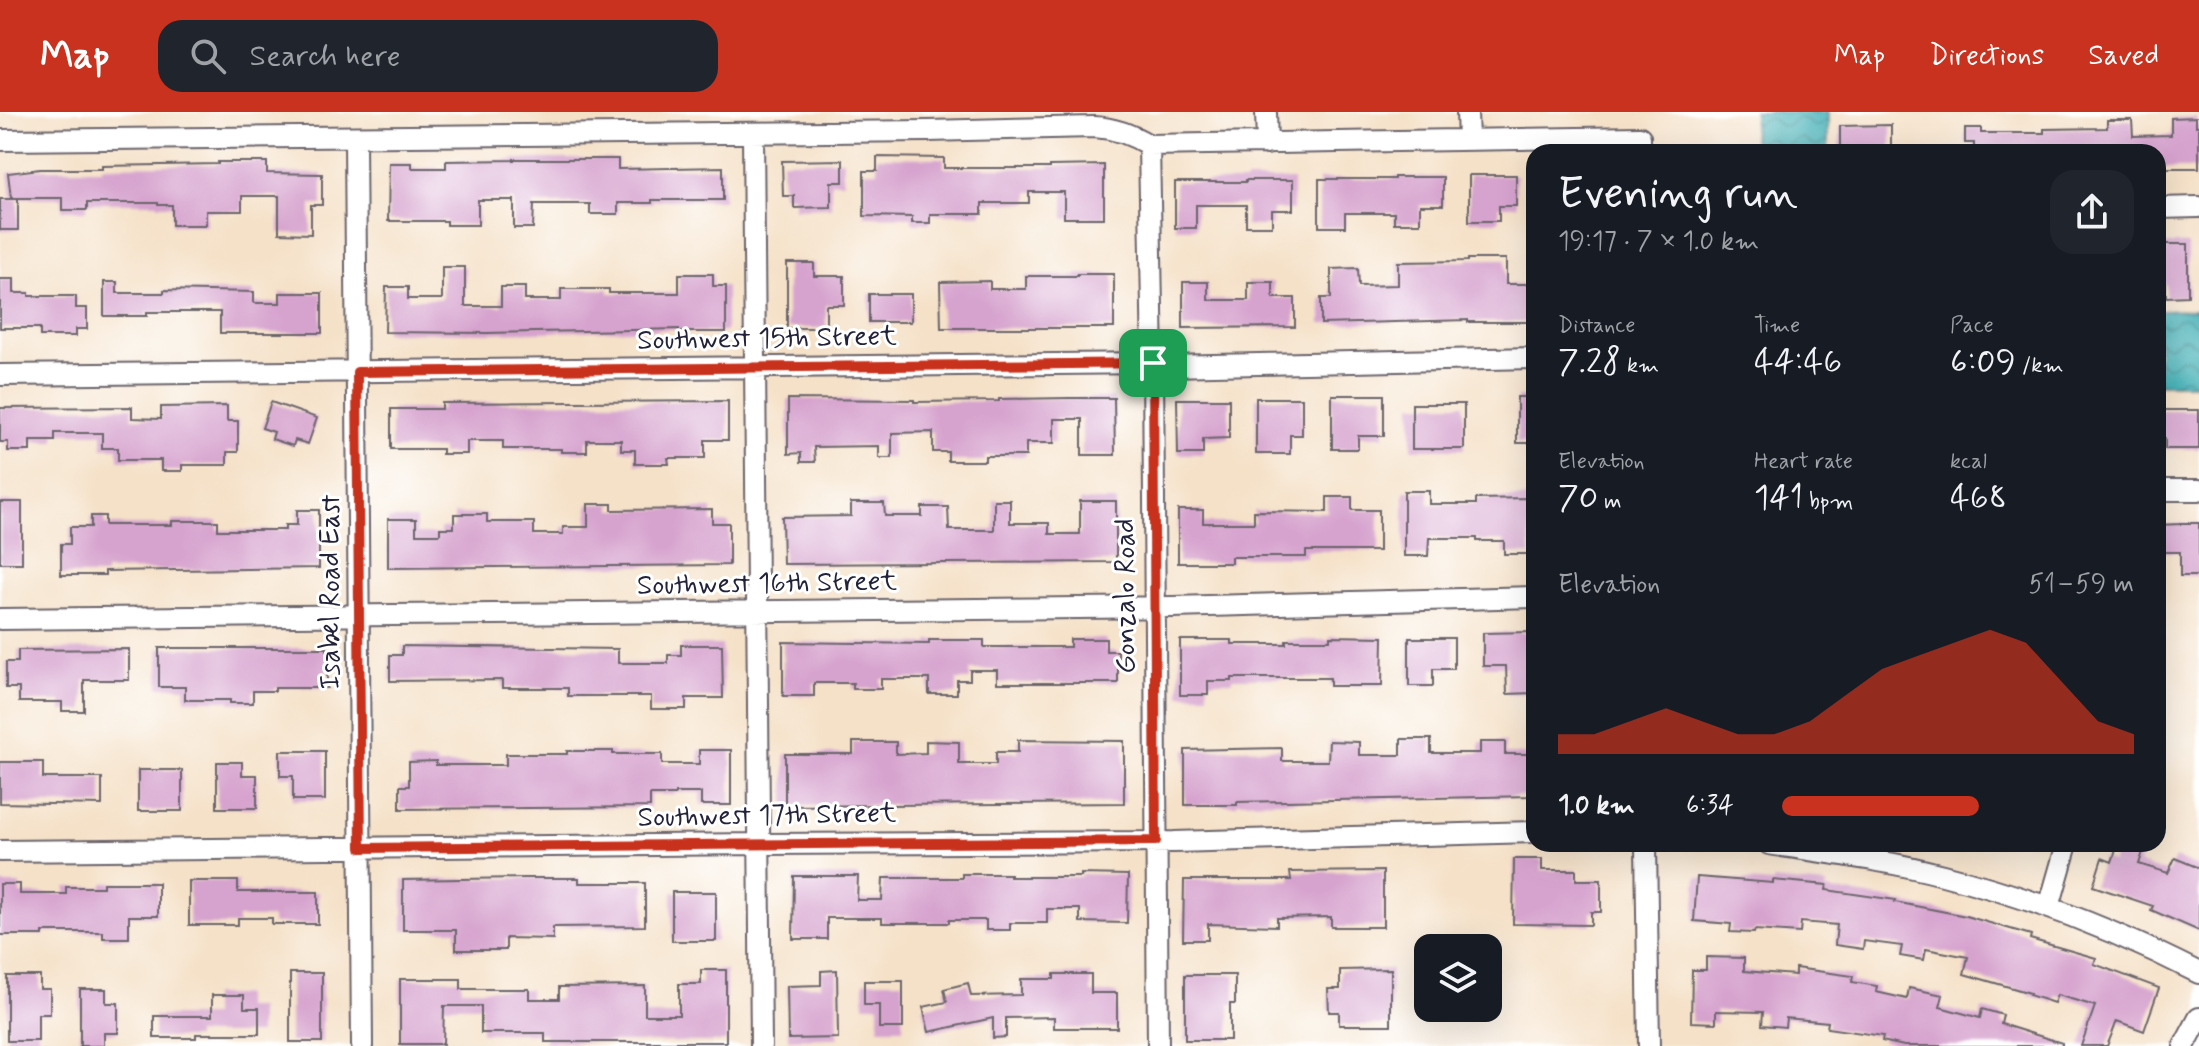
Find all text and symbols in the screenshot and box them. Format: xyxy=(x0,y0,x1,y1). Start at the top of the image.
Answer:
search box xyxy=(158,20,718,92)
text: Map xyxy=(40,32,110,81)
icon: search xyxy=(186,34,230,78)
text: Search here xyxy=(250,37,401,76)
text: Map xyxy=(1834,38,1885,75)
text: Directions xyxy=(1929,38,2044,75)
text: Saved xyxy=(2088,38,2159,75)
text: Evening run xyxy=(1558,166,1798,224)
button: share xyxy=(2050,170,2134,254)
text: 19:17 · 7 × 1.0 km xyxy=(1558,225,1759,259)
text: Distance xyxy=(1558,312,1635,340)
text: Time xyxy=(1754,312,1800,340)
text: Pace xyxy=(1950,312,1994,340)
street label: Southwest 15th Street xyxy=(637,318,898,360)
pin xyxy=(1119,329,1187,397)
text: 7.28 xyxy=(1558,340,1621,385)
text: 44:46 xyxy=(1754,340,1842,385)
text: 6:09 xyxy=(1950,340,2016,385)
icon: arrive xyxy=(1131,341,1175,385)
text: km xyxy=(1621,352,1659,380)
text: /km xyxy=(2016,352,2063,380)
text: Elevation xyxy=(1558,448,1645,476)
text: Heart rate xyxy=(1754,448,1853,476)
text: kcal xyxy=(1950,448,1987,476)
text: 70 xyxy=(1558,476,1598,521)
text: 141 xyxy=(1754,476,1803,521)
text: 468 xyxy=(1950,476,2007,521)
text: m xyxy=(1598,488,1622,516)
text: bpm xyxy=(1803,488,1853,516)
street label: Isabel Road East xyxy=(313,494,350,690)
street label: Gonzalo Road xyxy=(1108,518,1145,674)
street label: Southwest 16th Street xyxy=(637,563,898,605)
text: Elevation xyxy=(1558,568,1660,602)
text: 51–59 m xyxy=(2028,568,2134,602)
text: 1.0 km xyxy=(1558,789,1635,823)
text: 6:34 xyxy=(1686,789,1734,823)
street label: Southwest 17th Street xyxy=(637,795,897,837)
map controls xyxy=(1414,934,1502,1022)
button: layers xyxy=(1414,934,1502,1022)

